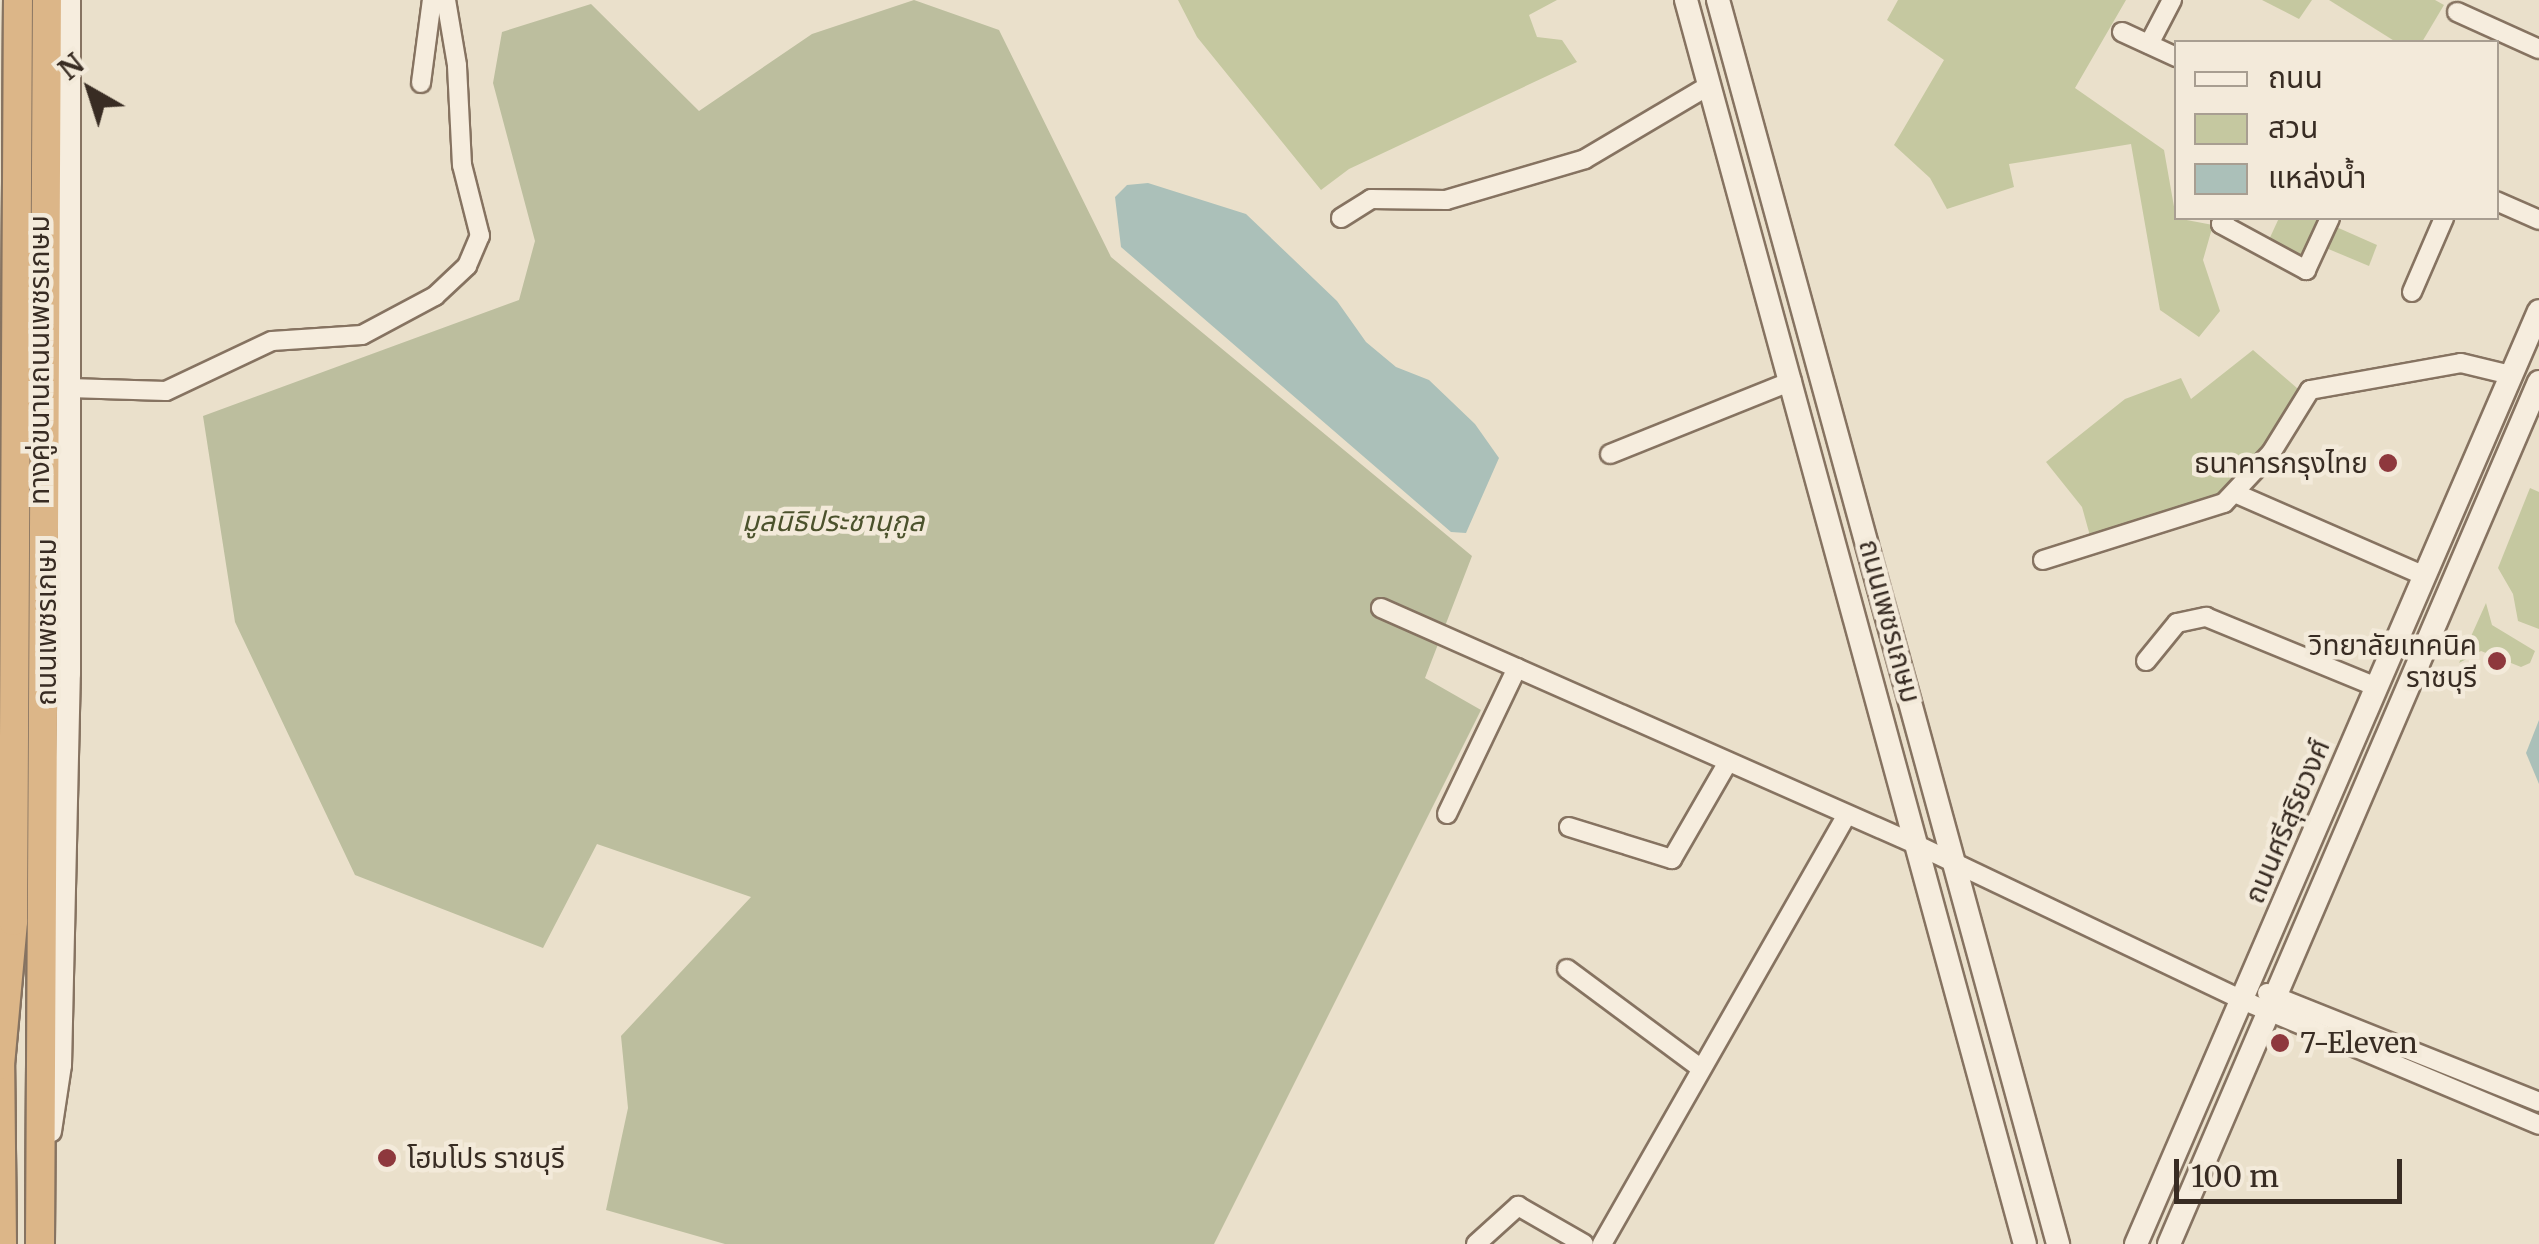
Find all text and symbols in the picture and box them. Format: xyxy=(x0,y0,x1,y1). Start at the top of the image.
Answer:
north arrow xyxy=(40,40,140,140)
legend xyxy=(2174,40,2499,220)
text: N xyxy=(51,46,91,88)
text: ถนน xyxy=(2268,58,2323,96)
text: สวน xyxy=(2268,108,2318,146)
text: แหล่งน้ำ xyxy=(2268,158,2366,196)
street label: ทางคู่ขนานถนนเพชรเกษม xyxy=(22,215,56,505)
place label: ธนาคารกรุงไทย xyxy=(2194,446,2368,480)
marker: ธนาคารกรุงไทย xyxy=(2377,452,2399,474)
park label: มูลนิธิประชานุกูล xyxy=(742,504,924,538)
street label: ถนนเพชรเกษม xyxy=(1852,536,1928,706)
street label: ถนนเพชรเกษม xyxy=(29,538,63,706)
place label: วิทยาลัยเทคนิค ราชบุรี xyxy=(2309,628,2477,694)
marker: วิทยาลัยเทคนิค ราชบุรี xyxy=(2486,650,2508,672)
street label: ถนนศรีสุริยวงศ์ xyxy=(2237,734,2337,908)
place label: 7-Eleven xyxy=(2300,1026,2418,1060)
marker: 7-Eleven xyxy=(2269,1032,2291,1054)
scale bar xyxy=(2179,1139,2406,1201)
place label: โฮมโปร ราชบุรี xyxy=(407,1141,565,1175)
marker: โฮมโปร ราชบุรี xyxy=(376,1147,398,1169)
text: 100 m xyxy=(2191,1157,2279,1195)

